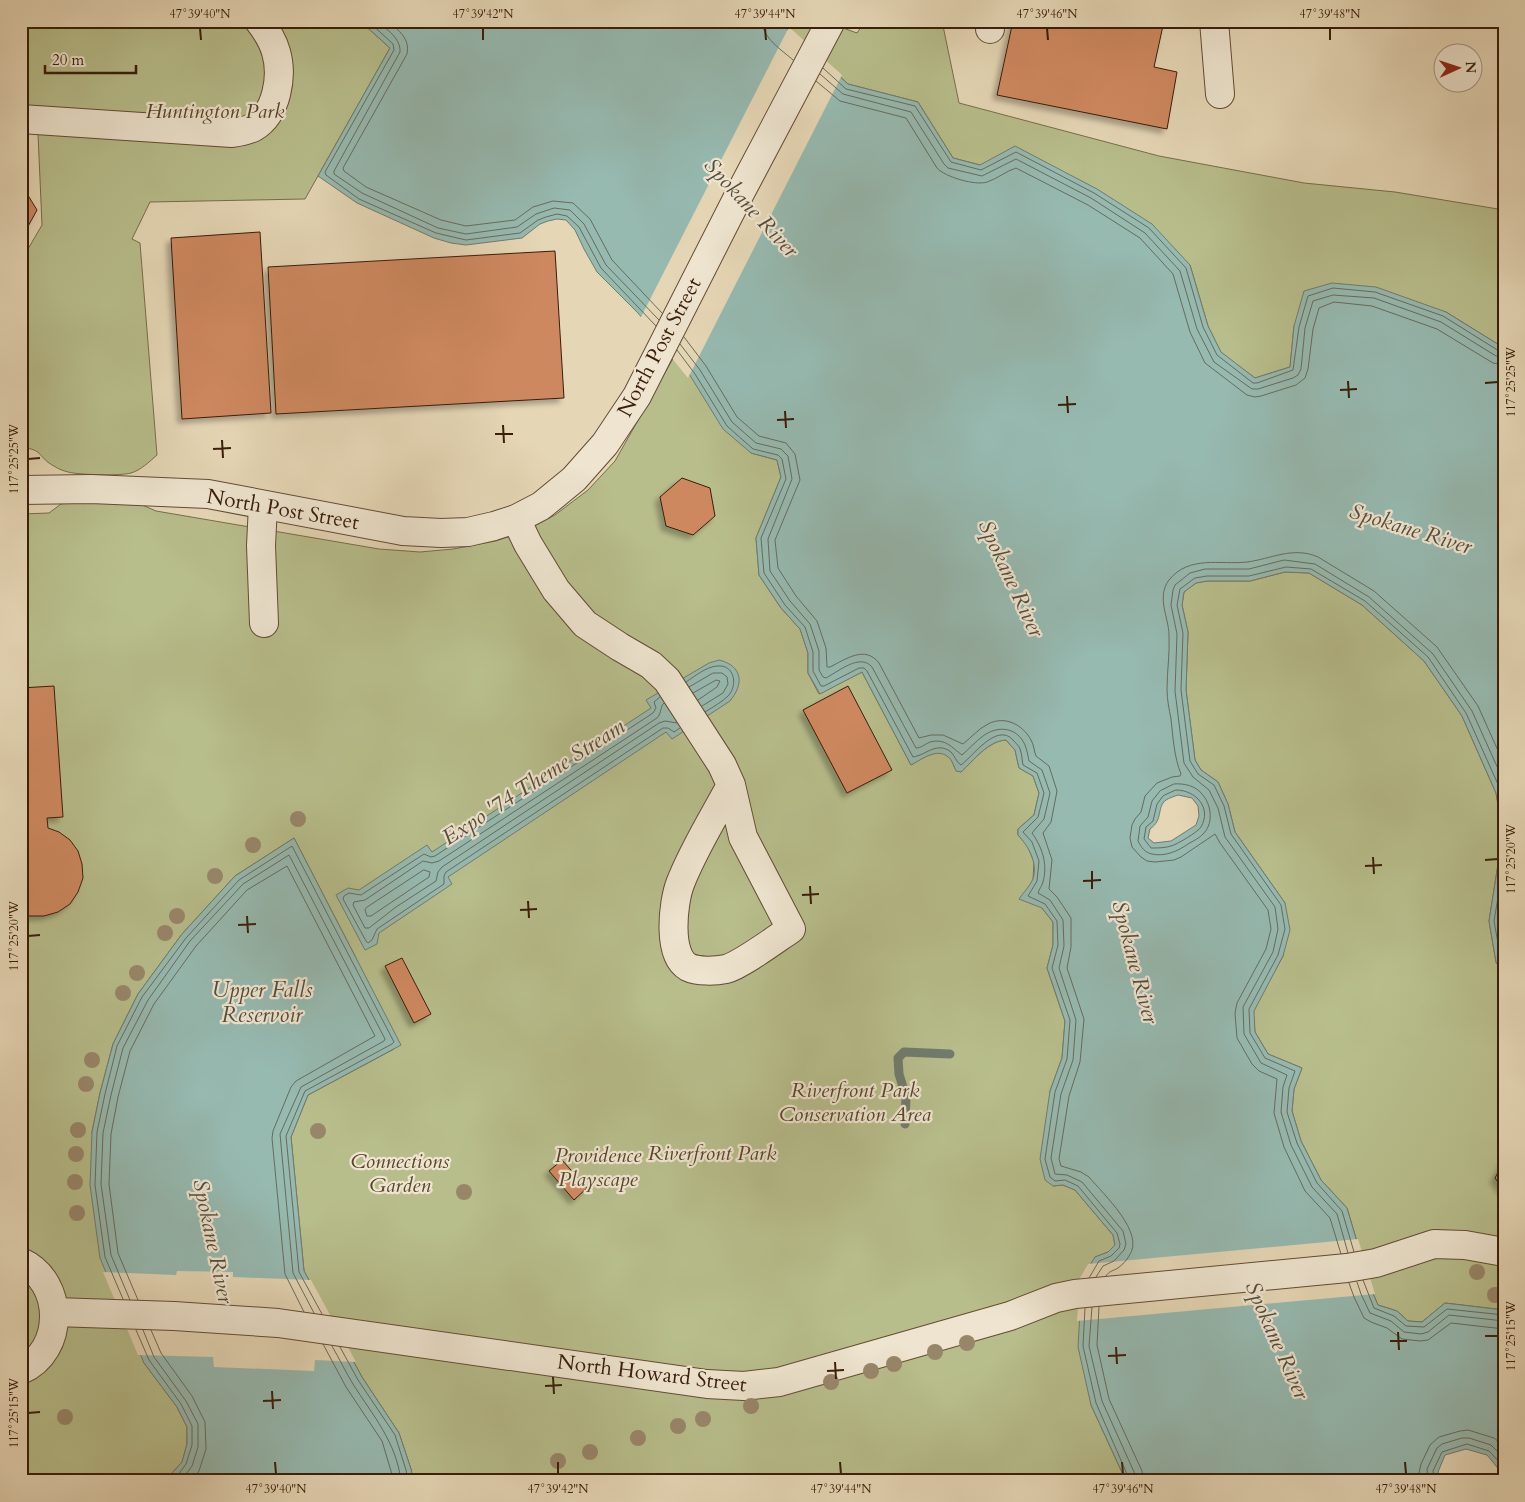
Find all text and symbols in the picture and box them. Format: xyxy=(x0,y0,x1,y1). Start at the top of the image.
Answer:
text: 47°39'40"N xyxy=(170,6,231,22)
text: 47°39'42"N xyxy=(453,6,514,22)
text: 47°39'44"N xyxy=(735,6,796,22)
text: 47°39'46"N xyxy=(1017,6,1078,22)
text: 47°39'48"N xyxy=(1300,6,1361,22)
scale bar xyxy=(45,42,136,74)
north arrow xyxy=(1432,42,1482,92)
text: 20 m xyxy=(52,50,84,70)
text: N xyxy=(1461,61,1480,74)
park label: Huntington Park xyxy=(145,97,285,126)
water label: Spokane River xyxy=(697,151,806,265)
street label: North Post Street xyxy=(610,272,709,422)
text: 117°25'25"W xyxy=(1503,346,1519,417)
text: 117°25'25"W xyxy=(6,423,22,494)
street label: North Post Street xyxy=(204,482,362,537)
water label: Spokane River xyxy=(1346,496,1476,562)
water label: Spokane River xyxy=(971,515,1052,643)
water label: Expo '74 Theme Stream xyxy=(436,711,631,852)
text: 117°25'20"W xyxy=(1503,823,1519,894)
water label: Spokane River xyxy=(1104,897,1166,1028)
text: 117°25'20"W xyxy=(6,900,22,971)
water label: Upper Falls Reservoir xyxy=(212,975,313,1030)
park label: Riverfront Park Conservation Area xyxy=(779,1076,931,1129)
park label: Riverfront Park xyxy=(648,1139,777,1168)
park label: Providence Playscape xyxy=(555,1141,642,1194)
park label: Connections Garden xyxy=(351,1147,449,1200)
water label: Spokane River xyxy=(185,1176,241,1307)
water label: Spokane River xyxy=(1238,1277,1317,1405)
text: 117°25'15"W xyxy=(1503,1300,1519,1371)
street label: North Howard Street xyxy=(556,1347,749,1400)
text: 117°25'15"W xyxy=(6,1377,22,1448)
text: 47°39'40"N xyxy=(246,1481,307,1497)
text: 47°39'42"N xyxy=(528,1481,589,1497)
text: 47°39'44"N xyxy=(811,1481,872,1497)
text: 47°39'46"N xyxy=(1093,1481,1154,1497)
text: 47°39'48"N xyxy=(1376,1481,1437,1497)

